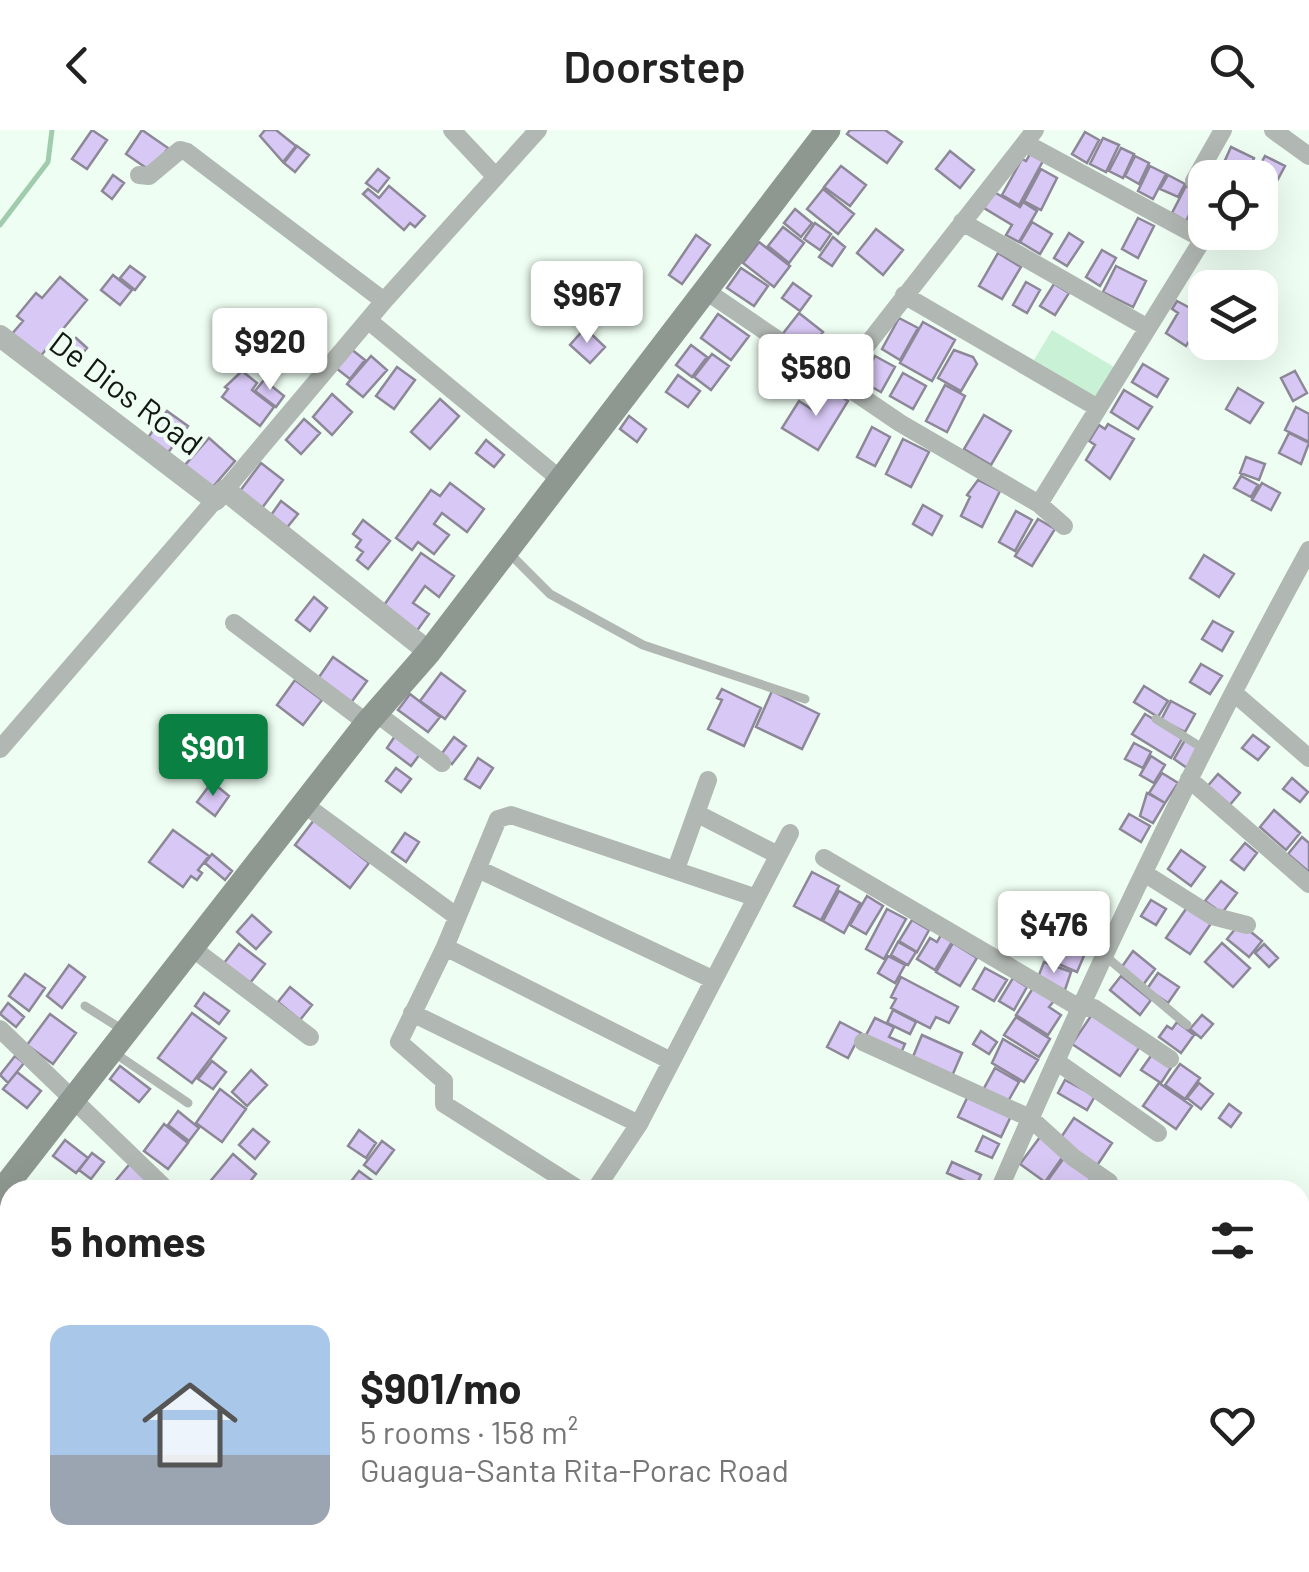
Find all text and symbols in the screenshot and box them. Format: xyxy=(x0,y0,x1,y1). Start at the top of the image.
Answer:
icon: back xyxy=(50,38,105,93)
text: Doorstep xyxy=(563,38,746,92)
icon: search xyxy=(1204,38,1259,93)
map controls xyxy=(1188,160,1278,360)
button: locate xyxy=(1188,160,1278,250)
pin: $967 xyxy=(528,261,646,346)
button: layers xyxy=(1188,270,1278,360)
text: $967 xyxy=(553,274,621,312)
pin: $920 xyxy=(211,308,329,393)
text: $920 xyxy=(234,321,306,359)
street label: De Dios Road xyxy=(43,322,211,462)
pin: $580 xyxy=(757,334,875,419)
text: $580 xyxy=(780,347,852,385)
pin: $901 xyxy=(154,714,272,799)
text: $901 xyxy=(181,727,245,765)
pin: $476 xyxy=(995,891,1113,976)
text: $476 xyxy=(1020,904,1088,942)
icon: filters xyxy=(1205,1213,1260,1268)
text: 5 homes xyxy=(50,1215,206,1265)
text: $901/mo xyxy=(360,1362,522,1412)
icon: home xyxy=(130,1365,250,1485)
icon: heart xyxy=(1205,1398,1260,1453)
text: 5 rooms · 158 m² xyxy=(360,1412,578,1450)
text: Guagua-Santa Rita-Porac Road xyxy=(360,1450,789,1488)

